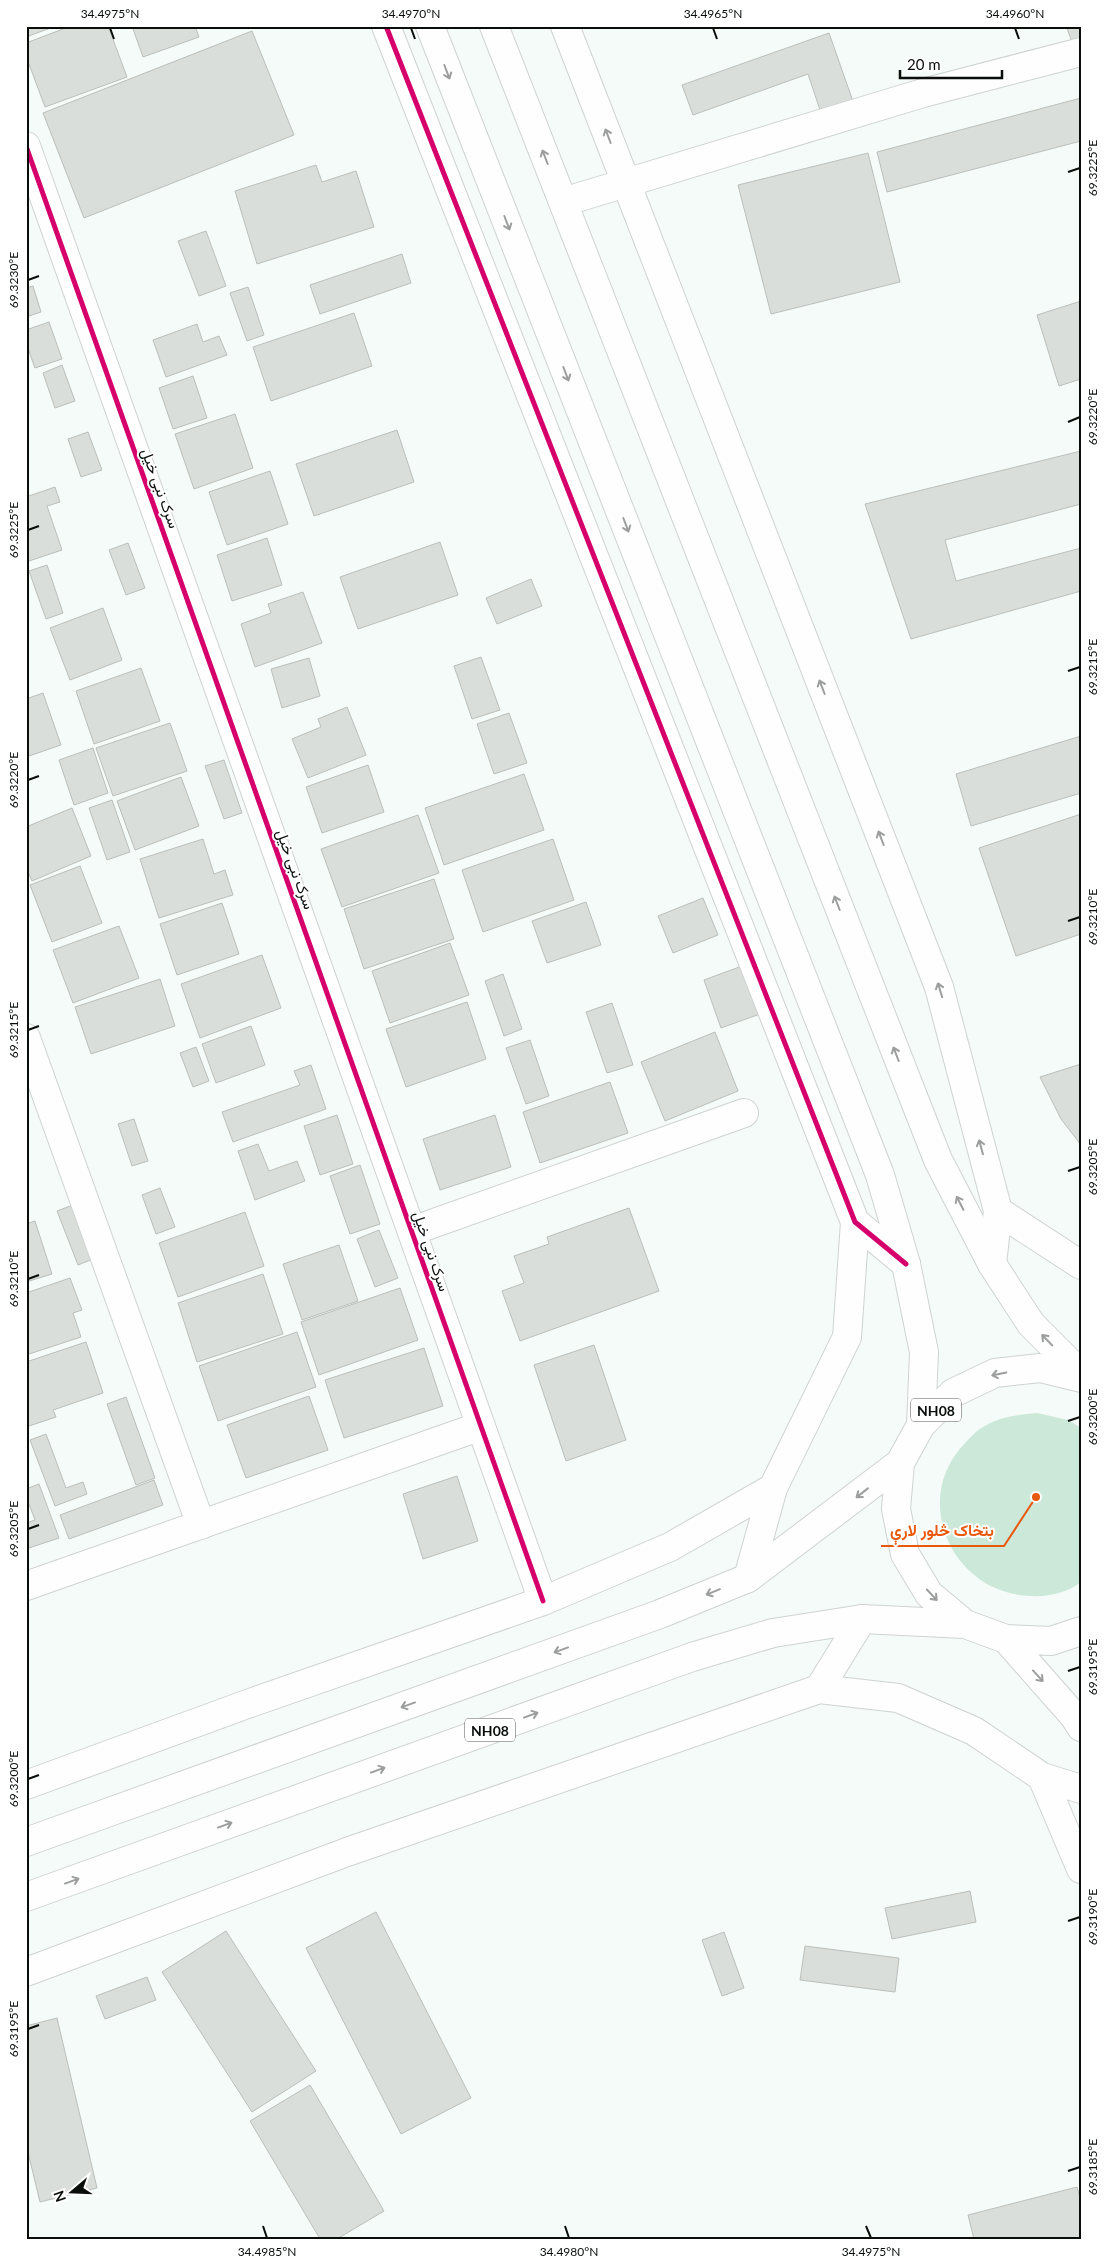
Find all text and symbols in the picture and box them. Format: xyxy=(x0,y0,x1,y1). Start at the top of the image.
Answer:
text: 34.4975°N xyxy=(81,6,139,21)
text: 34.4970°N xyxy=(382,6,440,21)
text: 34.4965°N xyxy=(684,6,742,21)
text: 34.4960°N xyxy=(986,6,1044,21)
scale bar xyxy=(900,48,1002,80)
text: 20 m xyxy=(907,55,941,73)
one-way arrow xyxy=(444,64,453,79)
one-way arrow xyxy=(603,129,612,144)
text: 69.3225°E xyxy=(1085,140,1100,196)
one-way arrow xyxy=(540,150,549,165)
one-way arrow xyxy=(503,215,512,230)
text: 69.3230°E xyxy=(6,252,21,308)
one-way arrow xyxy=(562,366,571,381)
text: 69.3220°E xyxy=(1085,389,1100,445)
street label: سرک نبی خیل xyxy=(136,446,184,531)
text: 69.3225°E xyxy=(6,502,21,558)
one-way arrow xyxy=(622,518,631,533)
text: 69.3215°E xyxy=(1085,639,1100,695)
one-way arrow xyxy=(817,680,827,695)
text: 69.3220°E xyxy=(6,752,21,808)
street label: سرک نبی خیل xyxy=(271,827,319,912)
one-way arrow xyxy=(876,831,885,846)
text: 69.3210°E xyxy=(1085,889,1100,945)
one-way arrow xyxy=(832,895,841,911)
one-way arrow xyxy=(934,982,944,998)
text: 69.3215°E xyxy=(6,1002,21,1058)
one-way arrow xyxy=(891,1047,900,1062)
text: 69.3205°E xyxy=(1085,1139,1100,1195)
one-way arrow xyxy=(976,1140,985,1156)
one-way arrow xyxy=(955,1196,964,1211)
street label: سرک نبی خیل xyxy=(408,1208,454,1294)
text: 69.3210°E xyxy=(6,1251,21,1307)
one-way arrow xyxy=(1041,1334,1053,1346)
one-way arrow xyxy=(991,1369,1007,1379)
text: 69.3200°E xyxy=(1085,1389,1100,1445)
road number: NH08 xyxy=(911,1398,961,1422)
one-way arrow xyxy=(856,1487,869,1498)
text: 69.3205°E xyxy=(6,1501,21,1557)
callout: بتخاک څلور لارې xyxy=(881,1515,1004,1546)
text: بتخاک څلور لارې xyxy=(890,1520,994,1546)
one-way arrow xyxy=(706,1588,721,1598)
one-way arrow xyxy=(926,1589,938,1601)
text: 69.3195°E xyxy=(1085,1639,1100,1695)
one-way arrow xyxy=(554,1646,569,1655)
one-way arrow xyxy=(1033,1669,1044,1682)
one-way arrow xyxy=(401,1701,416,1710)
one-way arrow xyxy=(522,1710,538,1719)
road number: NH08 xyxy=(465,1718,515,1742)
text: 69.3200°E xyxy=(6,1751,21,1807)
one-way arrow xyxy=(369,1765,385,1774)
one-way arrow xyxy=(217,1820,232,1829)
one-way arrow xyxy=(64,1876,79,1885)
text: 69.3190°E xyxy=(1085,1889,1100,1945)
text: 69.3195°E xyxy=(6,2001,21,2057)
text: 69.3185°E xyxy=(1085,2139,1100,2195)
north arrow xyxy=(48,2168,98,2218)
text: N xyxy=(49,2189,69,2204)
text: 34.4985°N xyxy=(238,2244,296,2259)
text: 34.4980°N xyxy=(540,2244,598,2259)
text: 34.4975°N xyxy=(842,2244,900,2259)

